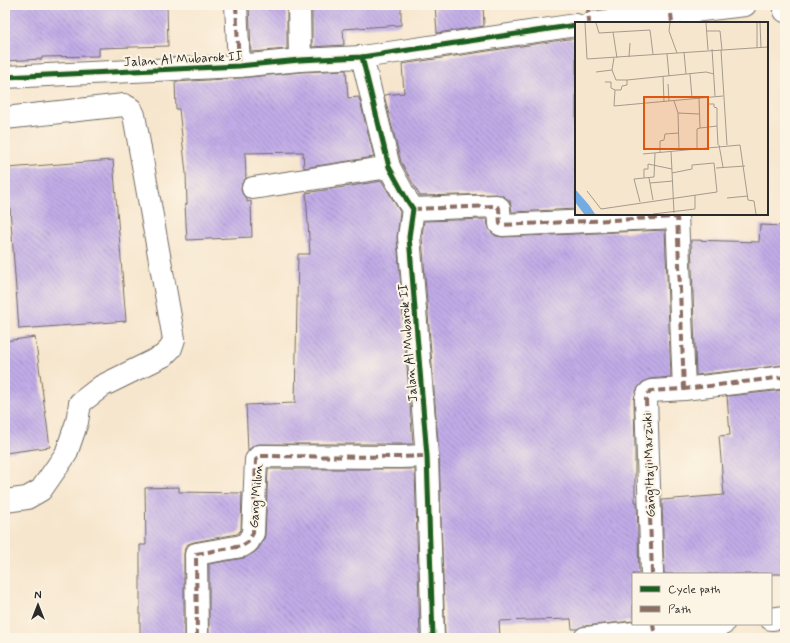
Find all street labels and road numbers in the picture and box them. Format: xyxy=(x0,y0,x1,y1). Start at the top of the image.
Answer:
street label: Jalan Al Mubarok II xyxy=(123,48,243,71)
street label: Jalan Al Mubarok II xyxy=(395,282,422,403)
street label: Gang Haji Marzuki xyxy=(639,412,661,518)
street label: Gang Milun xyxy=(246,463,268,529)

